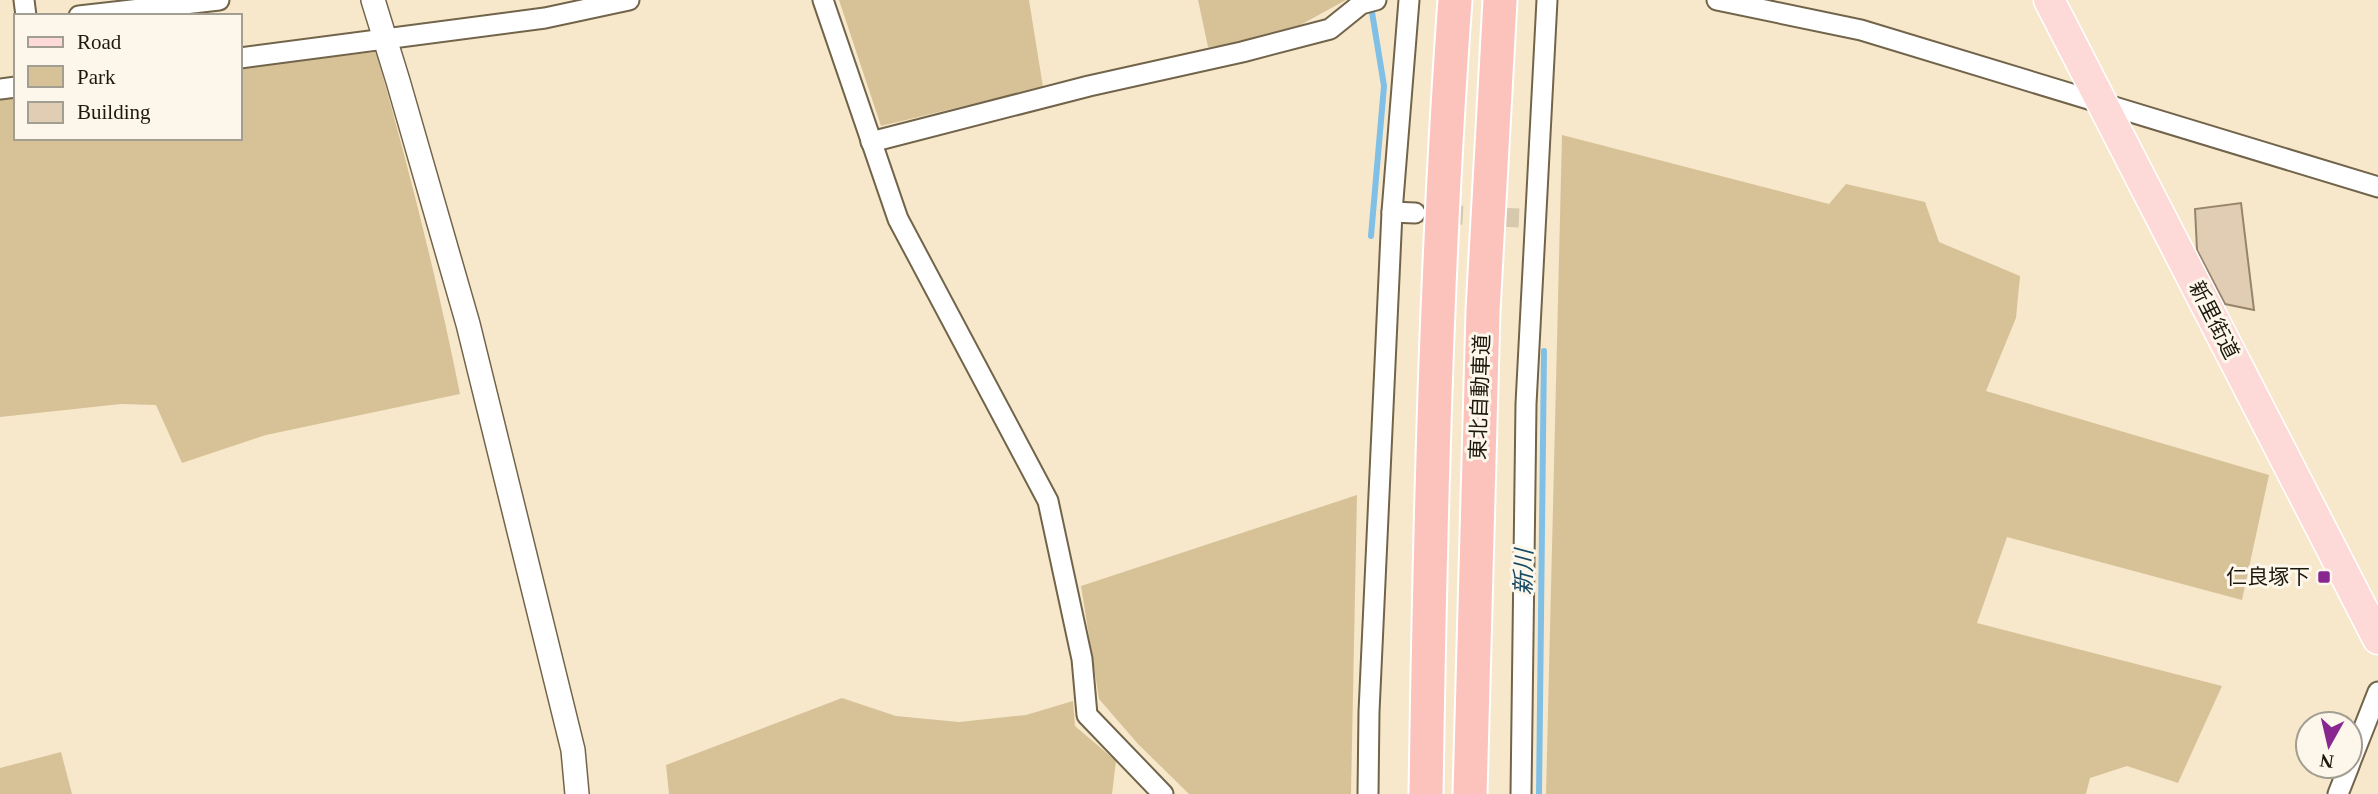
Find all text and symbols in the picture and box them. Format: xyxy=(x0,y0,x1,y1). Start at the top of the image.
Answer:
legend xyxy=(14,14,242,140)
text: Road xyxy=(77,30,122,54)
text: Park xyxy=(77,65,116,89)
text: Building xyxy=(77,100,151,124)
street label: 新里街道 xyxy=(2184,277,2244,363)
street label: 東北自動車道 xyxy=(1466,334,1494,460)
water label: 新川 xyxy=(1511,546,1537,595)
place label: 仁良塚下 xyxy=(2226,565,2310,589)
marker: 仁良塚下 xyxy=(2316,569,2332,585)
north arrow xyxy=(2294,710,2364,780)
text: N xyxy=(2318,750,2335,773)

